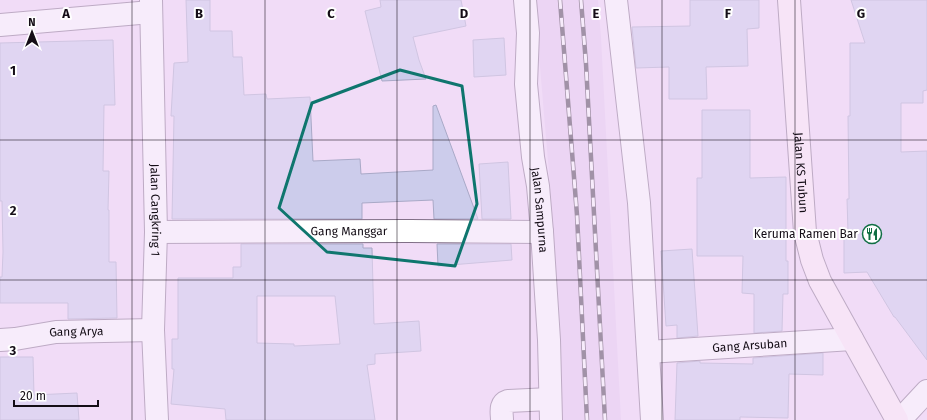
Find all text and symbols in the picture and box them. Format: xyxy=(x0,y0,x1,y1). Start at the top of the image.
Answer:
text: A xyxy=(61,6,70,21)
text: B xyxy=(195,6,203,21)
text: C xyxy=(327,6,335,21)
text: D xyxy=(460,6,469,21)
text: E xyxy=(593,6,600,21)
text: F xyxy=(725,6,732,21)
text: G xyxy=(857,6,865,21)
north arrow xyxy=(12,12,52,52)
text: N xyxy=(28,16,36,29)
text: 1 xyxy=(10,63,16,78)
street label: Jalan KS Tubun xyxy=(791,132,811,213)
street label: Jalan Cangkring 1 xyxy=(148,163,163,256)
street label: Jalan Sampurna xyxy=(528,166,550,253)
text: 2 xyxy=(10,203,17,218)
restaurant icon: Keruma Ramen Bar xyxy=(861,223,883,245)
street label: Gang Manggar xyxy=(310,224,388,238)
place label: Keruma Ramen Bar xyxy=(754,227,858,241)
street label: Gang Arya xyxy=(48,324,104,340)
street label: Gang Arsuban xyxy=(712,336,788,355)
text: 3 xyxy=(9,343,17,358)
scale bar xyxy=(14,382,98,408)
text: 20 m xyxy=(20,389,46,403)

